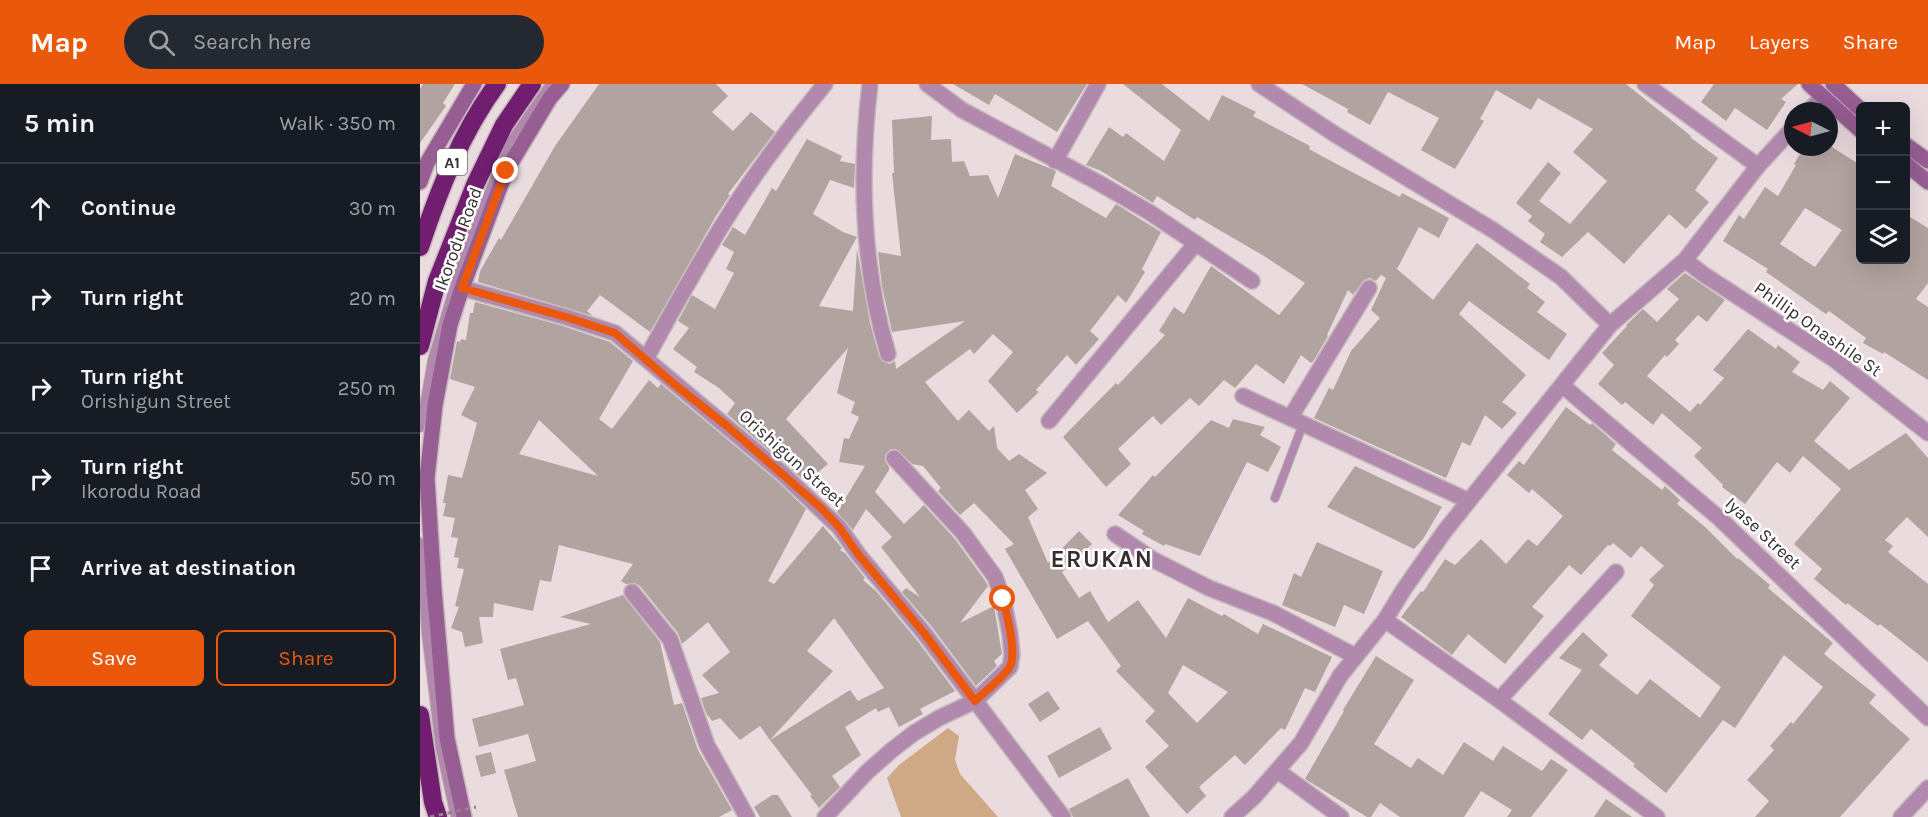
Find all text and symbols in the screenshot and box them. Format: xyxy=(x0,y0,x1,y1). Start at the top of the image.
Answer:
search box xyxy=(124,15,544,69)
text: Map xyxy=(30,26,88,59)
icon: search xyxy=(145,26,178,59)
text: Search here xyxy=(193,29,311,55)
text: Map xyxy=(1674,30,1716,54)
text: Layers xyxy=(1749,30,1810,54)
text: Share xyxy=(1843,30,1898,54)
north arrow xyxy=(1784,102,1838,156)
map controls xyxy=(1856,102,1910,264)
button: + xyxy=(1856,102,1910,156)
text: 5 min xyxy=(24,108,95,139)
text: Walk · 350 m xyxy=(279,112,396,135)
road number: A1 xyxy=(437,149,467,175)
button: − xyxy=(1856,156,1910,210)
route end xyxy=(492,157,518,183)
street label: Ikorodu Road xyxy=(429,184,487,294)
icon: ahead xyxy=(24,192,57,225)
text: Continue xyxy=(81,195,176,221)
text: 30 m xyxy=(349,197,396,220)
button: layers xyxy=(1856,210,1910,264)
street label: Phillip Onashile St xyxy=(1750,277,1886,381)
icon: right xyxy=(24,282,57,315)
text: Turn right xyxy=(81,285,184,311)
text: 20 m xyxy=(349,287,396,310)
text: Turn right xyxy=(81,364,184,390)
icon: right xyxy=(24,372,57,405)
text: 250 m xyxy=(338,377,396,400)
text: Orishigun Street xyxy=(81,390,231,413)
street label: Orishigun Street xyxy=(735,405,850,511)
text: Turn right xyxy=(81,454,184,480)
icon: right xyxy=(24,462,57,495)
text: 50 m xyxy=(349,467,396,490)
text: Ikorodu Road xyxy=(81,480,202,503)
street label: Iyase Street xyxy=(1720,492,1806,574)
district label: ERUKAN xyxy=(1051,545,1154,573)
icon: arrive xyxy=(24,552,57,585)
text: Arrive at destination xyxy=(81,555,296,581)
route start xyxy=(989,585,1015,611)
button: Save xyxy=(24,630,204,686)
button: Share xyxy=(216,630,396,686)

